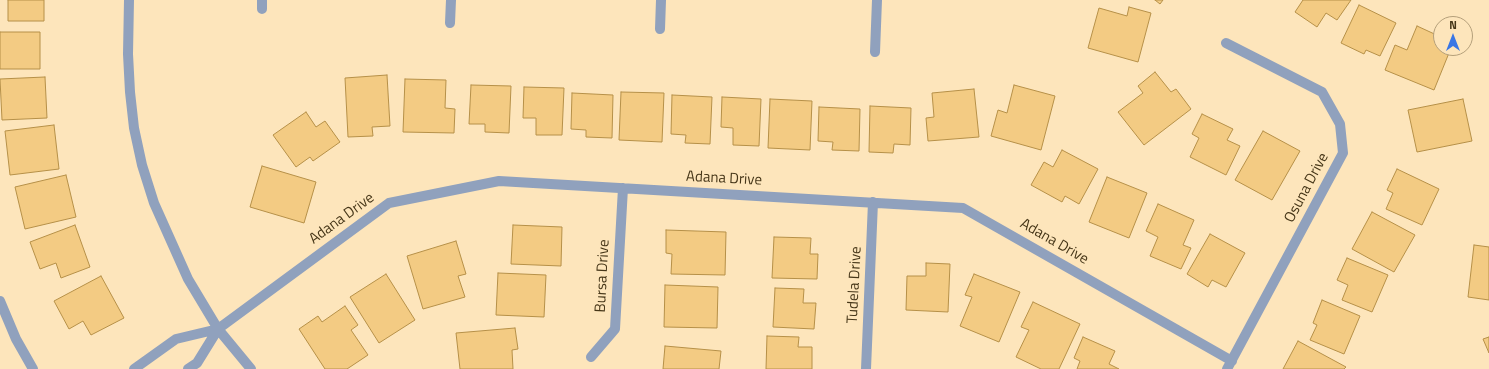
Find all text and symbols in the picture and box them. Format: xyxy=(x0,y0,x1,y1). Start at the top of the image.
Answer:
north arrow xyxy=(1433,16,1473,56)
text: N xyxy=(1449,17,1457,33)
street label: Osuna Drive xyxy=(1281,150,1333,226)
street label: Adana Drive xyxy=(686,168,762,190)
street label: Adana Drive xyxy=(306,189,378,249)
street label: Adana Drive xyxy=(1017,215,1091,269)
street label: Bursa Drive xyxy=(592,239,614,313)
street label: Tudela Drive xyxy=(844,246,866,324)

